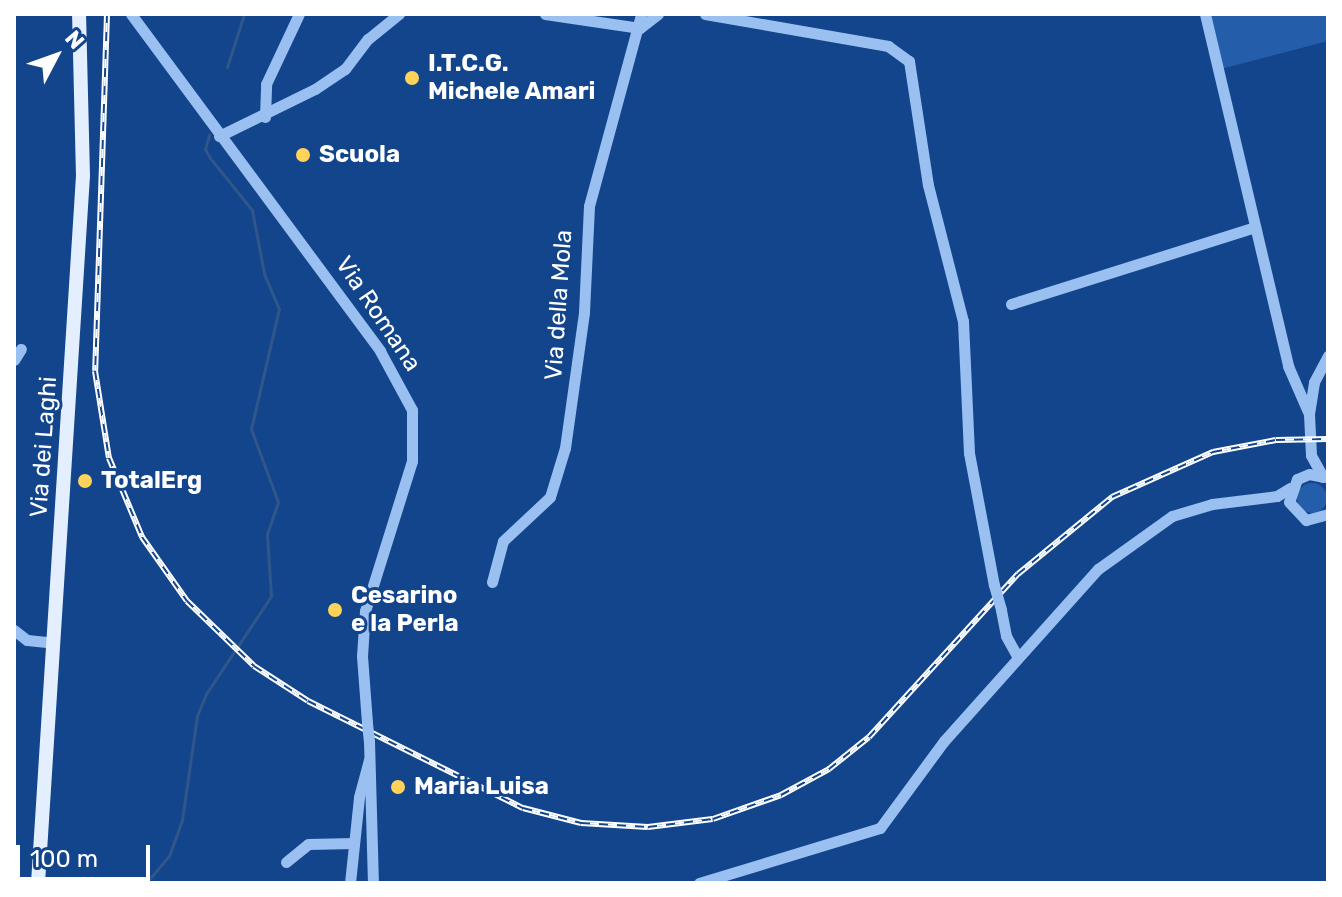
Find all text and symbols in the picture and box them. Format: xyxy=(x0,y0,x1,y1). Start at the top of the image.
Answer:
north arrow xyxy=(16,16,96,96)
text: N xyxy=(59,25,90,55)
place label: I.T.C.G. Michele Amari xyxy=(428,50,596,106)
marker: I.T.C.G. Michele Amari xyxy=(403,69,421,87)
place label: Scuola xyxy=(319,141,400,169)
marker: Scuola xyxy=(294,146,312,164)
street label: Via della Mola xyxy=(539,229,579,381)
street label: Via Romana xyxy=(329,251,427,377)
street label: Via dei Laghi xyxy=(25,375,63,519)
place label: TotalErg xyxy=(101,467,202,495)
marker: TotalErg xyxy=(76,472,94,490)
place label: Cesarino e la Perla xyxy=(351,582,459,638)
marker: Cesarino e la Perla xyxy=(326,601,344,619)
place label: Maria Luisa xyxy=(414,773,549,801)
marker: Maria Luisa xyxy=(389,778,407,796)
scale bar xyxy=(20,829,154,879)
text: 100 m xyxy=(30,845,98,873)

